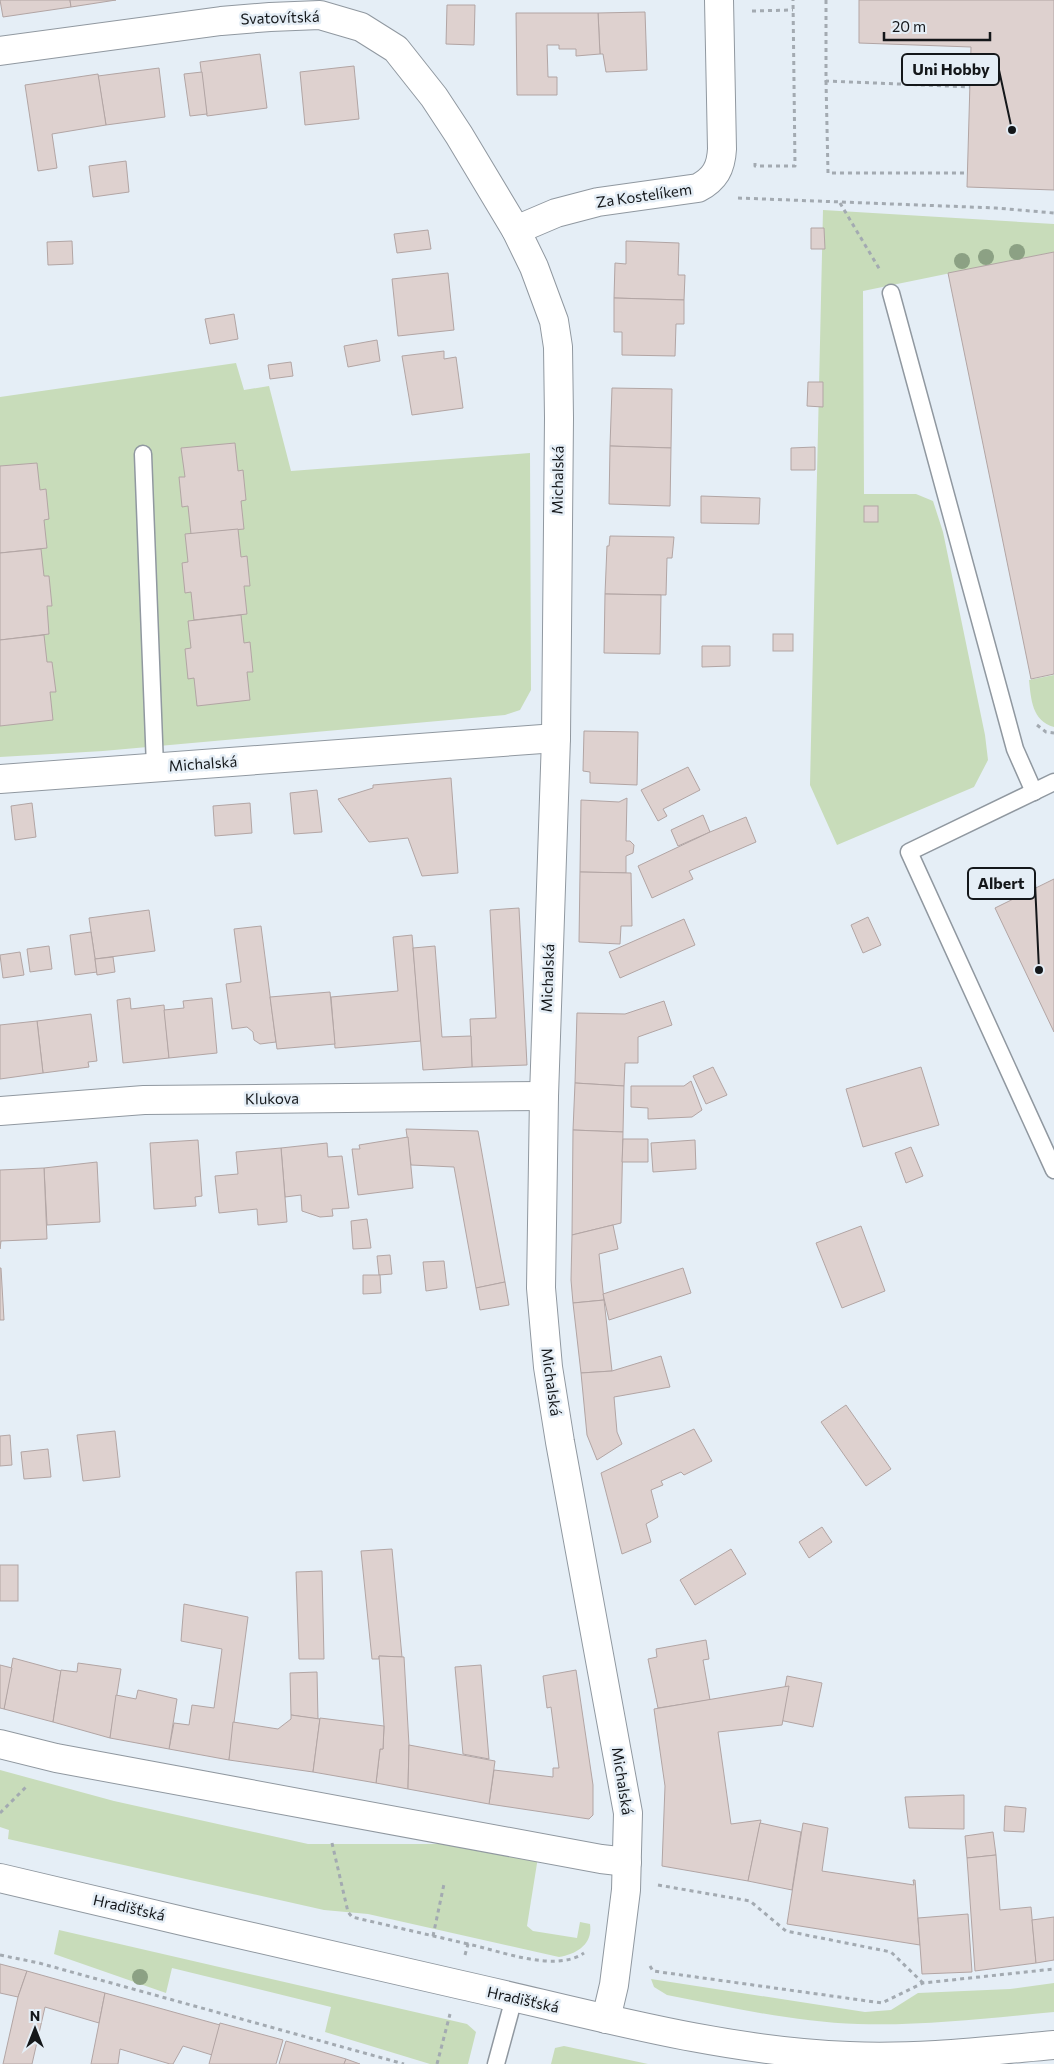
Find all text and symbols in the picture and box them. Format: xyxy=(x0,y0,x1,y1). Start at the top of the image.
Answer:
street label: Svatovítská xyxy=(240,7,320,27)
scale bar xyxy=(884,10,990,42)
text: 20 m xyxy=(892,17,926,35)
callout: Uni Hobby xyxy=(902,54,999,85)
text: Uni Hobby xyxy=(912,59,990,78)
street label: Za Kostelíkem xyxy=(595,179,693,211)
street label: Michalská xyxy=(547,446,567,514)
street label: Michalská xyxy=(168,752,238,774)
callout: Albert xyxy=(968,868,1035,899)
text: Albert xyxy=(977,873,1025,892)
street label: Michalská xyxy=(537,943,557,1013)
street label: Klukova xyxy=(245,1089,299,1107)
street label: Michalská xyxy=(538,1347,566,1417)
street label: Michalská xyxy=(609,1746,637,1816)
street label: Hradišťská xyxy=(92,1890,167,1924)
street label: Hradišťská xyxy=(486,1982,561,2016)
north arrow xyxy=(10,2004,60,2054)
text: N xyxy=(30,2007,40,2024)

